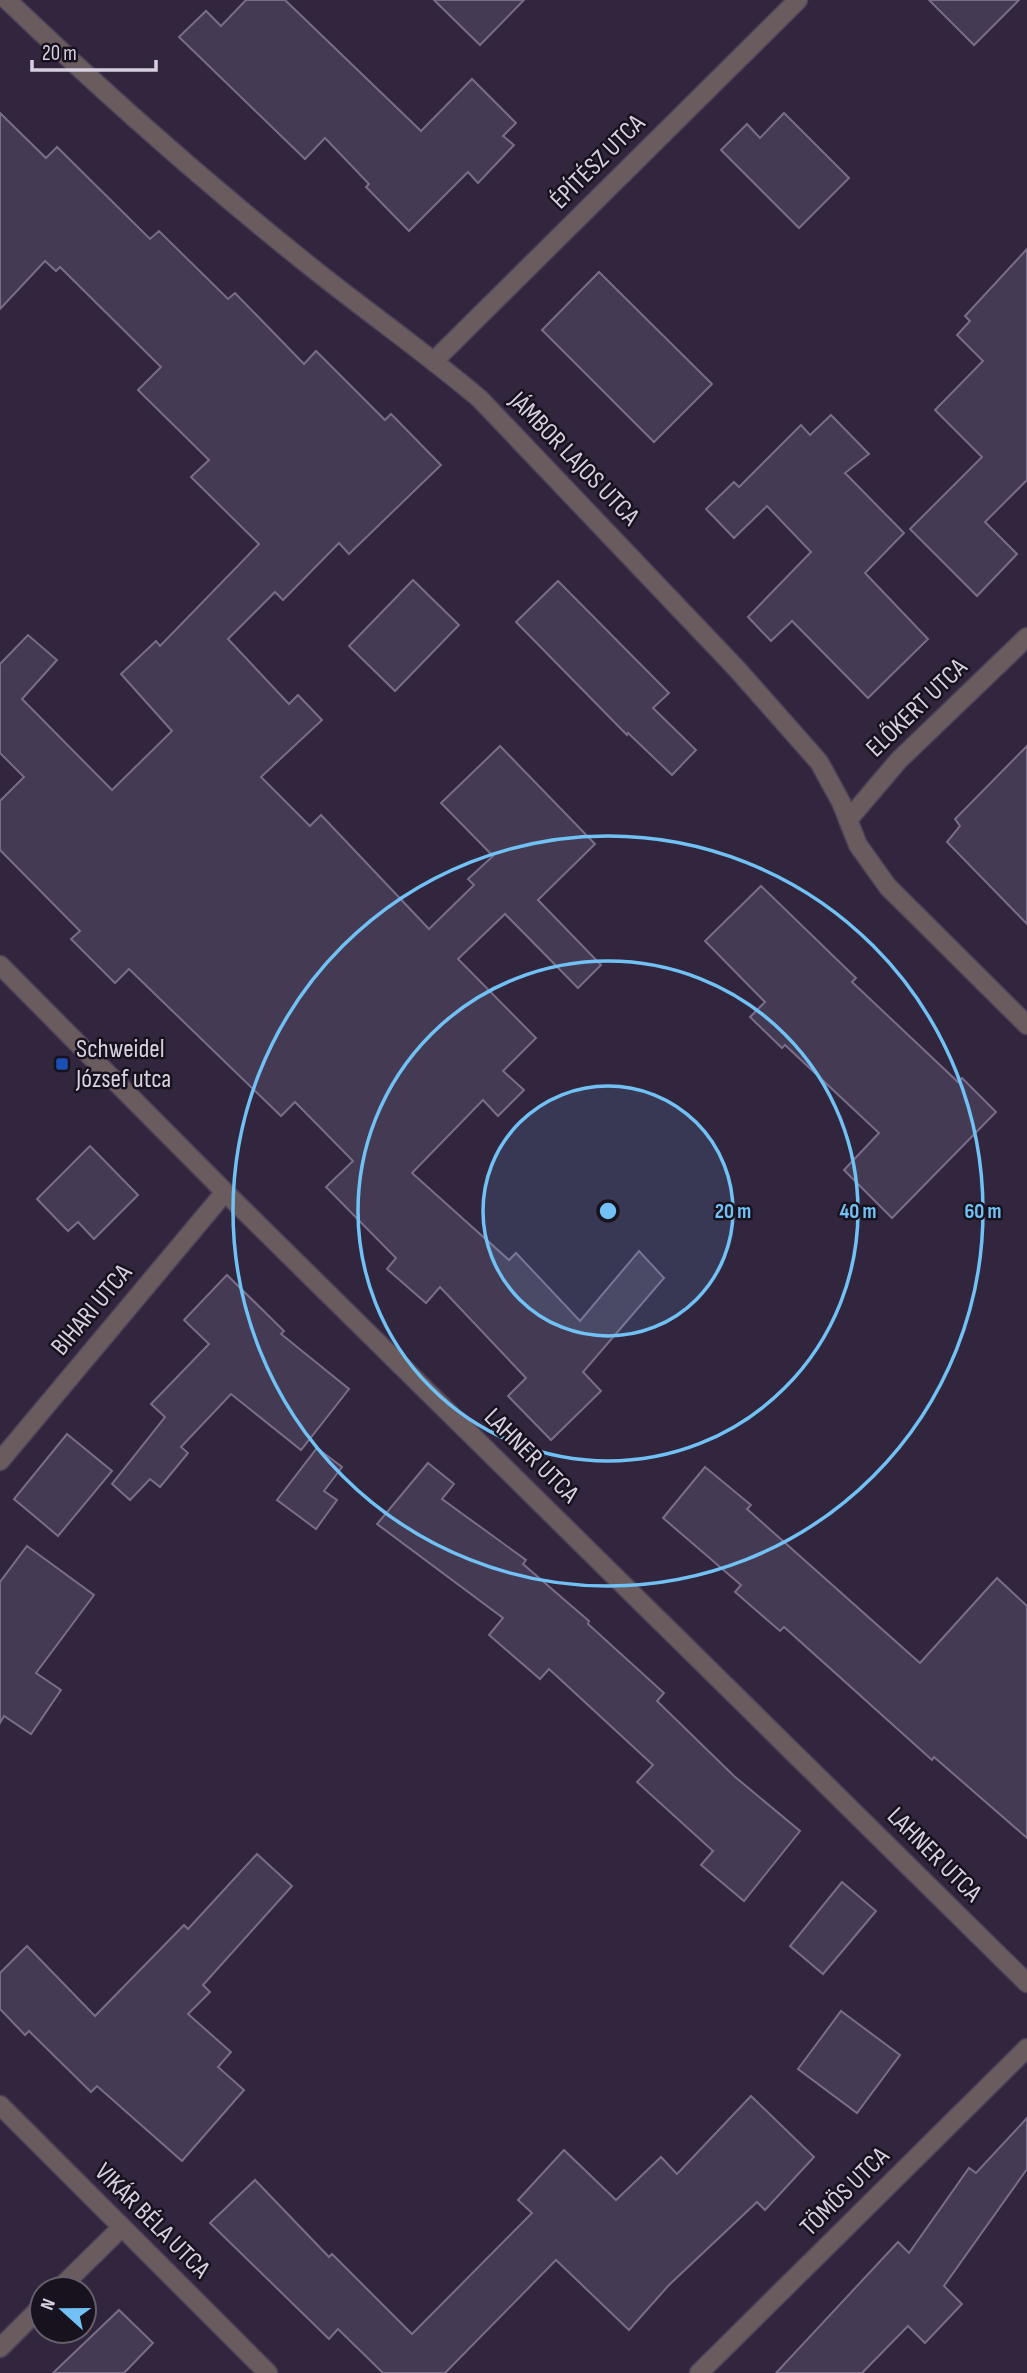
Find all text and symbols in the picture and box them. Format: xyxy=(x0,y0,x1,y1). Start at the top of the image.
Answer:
scale bar xyxy=(32,28,156,72)
text: 20 m xyxy=(42,41,77,66)
street label: ÉPÍTÉSZ UTCA xyxy=(544,108,652,216)
street label: JÁMBOR LAJOS UTCA xyxy=(502,385,646,533)
street label: ELŐKERT UTCA xyxy=(860,652,974,764)
place label: Schweidel József utca xyxy=(75,1034,171,1095)
marker: Schweidel József utca xyxy=(54,1056,70,1072)
centre of rings xyxy=(596,1199,620,1223)
text: 20 m xyxy=(715,1199,751,1224)
text: 40 m xyxy=(840,1199,876,1224)
text: 60 m xyxy=(964,1199,1002,1224)
street label: BIHARI UTCA xyxy=(45,1258,140,1362)
street label: LAHNER UTCA xyxy=(477,1402,585,1510)
street label: LAHNER UTCA xyxy=(880,1801,988,1909)
street label: TÖMÖS UTCA xyxy=(794,2140,897,2243)
street label: VIKÁR BÉLA UTCA xyxy=(88,2157,217,2286)
north arrow xyxy=(28,2275,98,2345)
text: N xyxy=(36,2296,61,2313)

